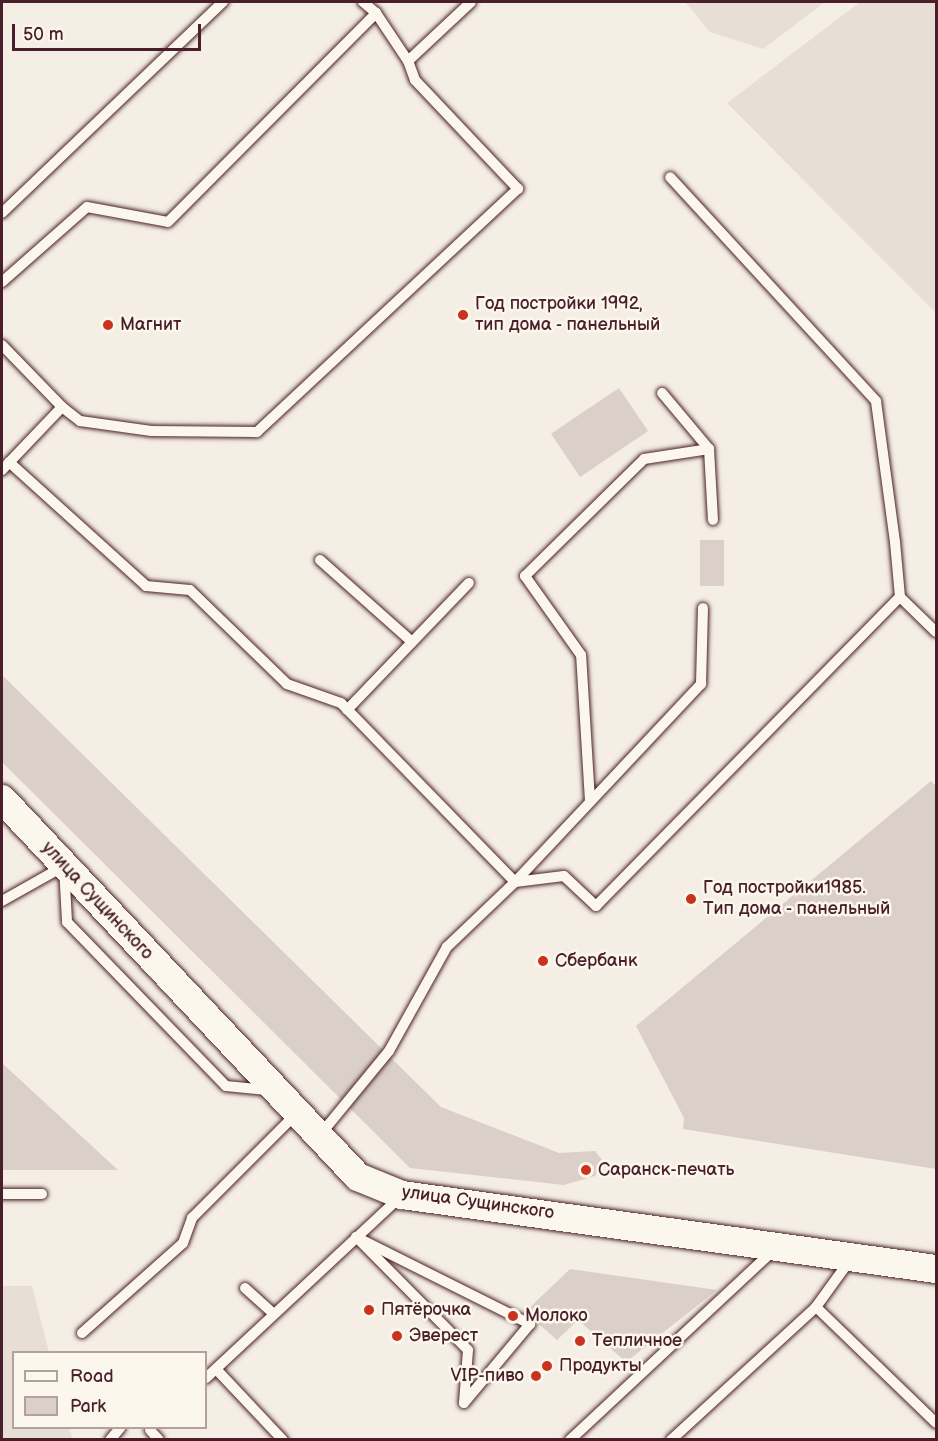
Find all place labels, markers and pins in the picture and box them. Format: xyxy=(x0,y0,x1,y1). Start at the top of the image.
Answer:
place label: Год постройки 1992, тип дома - панельный xyxy=(475,294,662,336)
marker: Год постройки 1992, тип дома - панельный xyxy=(456,308,470,322)
place label: Магнит xyxy=(120,314,181,336)
marker: Магнит xyxy=(101,318,115,332)
place label: Год постройки1985. Тип дома - панельный xyxy=(703,878,892,920)
marker: Год постройки1985. Тип дома - панельный xyxy=(684,892,698,906)
place label: Сбербанк xyxy=(555,950,637,972)
marker: Сбербанк xyxy=(536,954,550,968)
place label: Саранск-печать xyxy=(598,1159,734,1181)
marker: Саранск-печать xyxy=(579,1163,593,1177)
place label: Пятёрочка xyxy=(381,1299,471,1321)
marker: Пятёрочка xyxy=(362,1303,376,1317)
place label: Молоко xyxy=(525,1305,588,1327)
marker: Молоко xyxy=(506,1309,520,1323)
place label: Эверест xyxy=(409,1325,478,1347)
marker: Эверест xyxy=(390,1329,404,1343)
place label: Тепличное xyxy=(592,1330,682,1352)
marker: Тепличное xyxy=(573,1334,587,1348)
place label: Продукты xyxy=(559,1355,642,1377)
marker: Продукты xyxy=(540,1359,554,1373)
place label: VIP-пиво xyxy=(450,1365,524,1387)
marker: VIP-пиво xyxy=(529,1369,543,1383)

